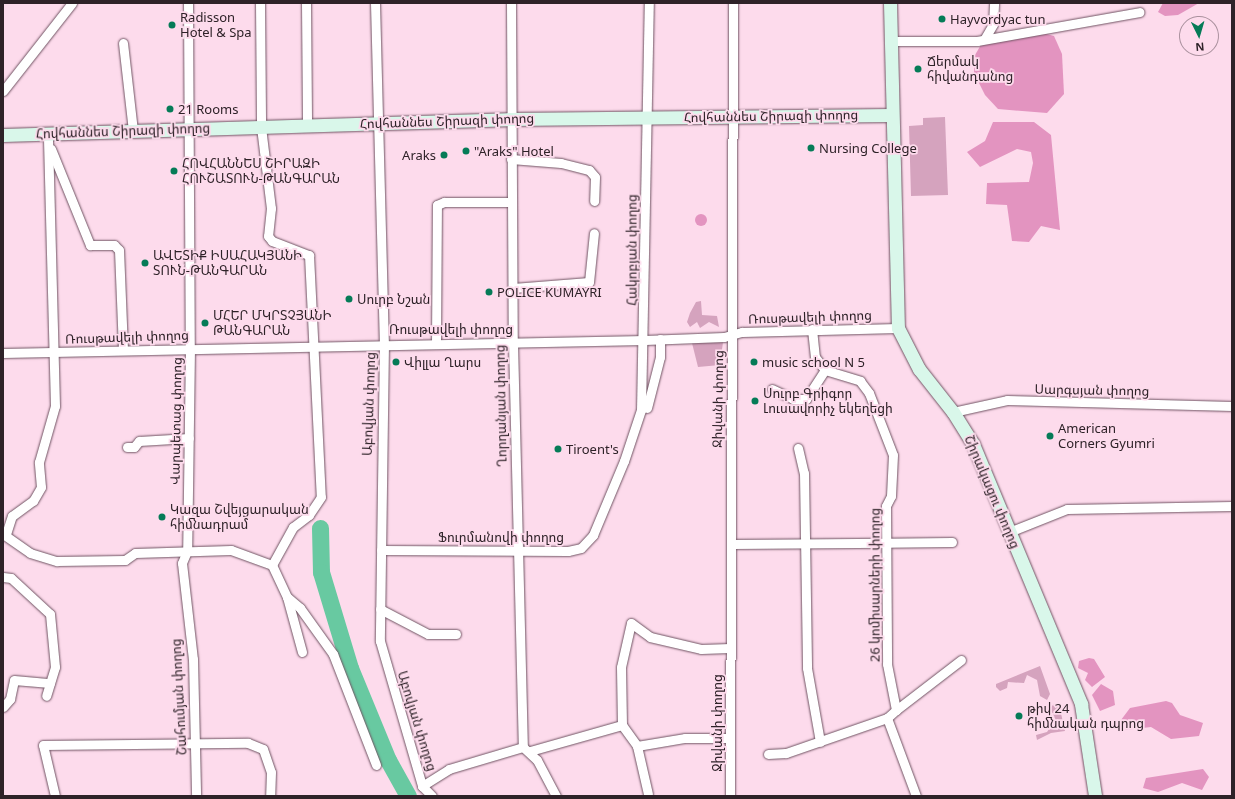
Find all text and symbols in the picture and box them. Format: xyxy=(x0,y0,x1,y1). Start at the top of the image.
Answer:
place label: Radisson Hotel & Spa xyxy=(180,10,252,41)
place label: Hayvordyac tun xyxy=(950,11,1045,27)
marker: Hayvordyac tun xyxy=(937,14,947,24)
north arrow xyxy=(1179,16,1219,56)
marker: Radisson Hotel & Spa xyxy=(167,20,177,30)
text: N xyxy=(1195,40,1205,55)
place label: Ճերմակ հիվանդանոց xyxy=(927,54,1013,85)
marker: Ճերմակ հիվանդանոց xyxy=(912,63,924,75)
place label: 21 Rooms xyxy=(178,101,238,117)
marker: 21 Rooms xyxy=(165,104,175,114)
street label: Հովհաննես Շիրազի փողոց xyxy=(684,107,858,125)
street label: Հովհաննես Շիրազի փողոց xyxy=(360,110,534,132)
street label: Հովհաննես Շիրազի փողոց xyxy=(36,120,210,142)
place label: Nursing College xyxy=(819,140,917,156)
place label: "Araks" Hotel xyxy=(474,143,554,159)
marker: Nursing College xyxy=(806,143,816,153)
marker: "Araks" Hotel xyxy=(461,146,471,156)
place label: Araks xyxy=(402,147,436,163)
marker: Araks xyxy=(439,150,449,160)
place label: ՀՈՎՀԱՆՆԵՍ ՇԻՐԱԶԻ ՀՈՒՇԱՏՈՒՆ-ԹԱՆԳԱՐԱՆ xyxy=(182,156,340,187)
marker: ՀՈՎՀԱՆՆԵՍ ՇԻՐԱԶԻ ՀՈՒՇԱՏՈՒՆ-ԹԱՆԳԱՐԱՆ xyxy=(169,166,179,176)
street label: Հակոբյան փողոց xyxy=(624,194,640,306)
place label: ԱՎԵՏԻՔ ԻՍԱՀԱԿՅԱՆԻ ՏՈՒՆ-ԹԱՆԳԱՐԱՆ xyxy=(153,248,302,279)
marker: ԱՎԵՏԻՔ ԻՍԱՀԱԿՅԱՆԻ ՏՈՒՆ-ԹԱՆԳԱՐԱՆ xyxy=(140,258,150,268)
place label: POLICE KUMAYRI xyxy=(497,284,602,300)
marker: POLICE KUMAYRI xyxy=(484,287,494,297)
place label: Սուրբ Նշան xyxy=(357,291,430,307)
marker: Սուրբ Նշան xyxy=(344,294,354,304)
street label: Ռուսթավելի փողոց xyxy=(748,307,872,327)
place label: ՄՀԵՐ ՄԿՐՏՉՅԱՆԻ ԹԱՆԳԱՐԱՆ xyxy=(213,308,332,339)
marker: ՄՀԵՐ ՄԿՐՏՉՅԱՆԻ ԹԱՆԳԱՐԱՆ xyxy=(200,318,210,328)
street label: Ռուսթավելի փողոց xyxy=(389,321,513,337)
street label: Ռուսթավելի փողոց xyxy=(65,327,189,347)
street label: Ղորղանյան փողոց xyxy=(492,345,510,467)
street label: Ջիվանի փողոց xyxy=(709,350,727,448)
street label: Աբովյան փողոց xyxy=(359,352,379,456)
place label: Վիլլա Ղարս xyxy=(404,354,481,370)
place label: music school N 5 xyxy=(762,354,865,370)
street label: Վարպետաց փողոց xyxy=(167,357,185,485)
marker: Վիլլա Ղարս xyxy=(391,357,401,367)
marker: music school N 5 xyxy=(749,357,759,367)
street label: Սարգսյան փողոց xyxy=(1035,381,1149,399)
place label: Սուրբ Գրիգոր Լուսավորիչ եկեղեցի xyxy=(763,386,893,417)
marker: Սուրբ Գրիգոր Լուսավորիչ եկեղեցի xyxy=(750,396,760,406)
place label: American Corners Gyumri xyxy=(1058,421,1155,452)
marker: American Corners Gyumri xyxy=(1045,431,1055,441)
street label: Շիրակացու փողոց xyxy=(961,433,1023,551)
place label: Tiroent's xyxy=(566,441,619,457)
marker: Tiroent's xyxy=(553,444,563,454)
place label: Կազա Շվեյցարական հիմնադրամ xyxy=(170,502,309,533)
street label: 26 կոմիսարների փողոց xyxy=(867,508,883,662)
marker: Կազա Շվեյցարական հիմնադրամ xyxy=(157,512,167,522)
street label: Ֆուրմանովի փողոց xyxy=(438,529,564,545)
street label: Շահումյան փողոց xyxy=(168,638,190,756)
street label: Աբովյան փողոց xyxy=(394,669,440,773)
street label: Ջիվանի փողոց xyxy=(709,674,725,772)
place label: թիվ 24 հիմնական դպրոց xyxy=(1027,701,1144,732)
marker: թիվ 24 հիմնական դպրոց xyxy=(1014,711,1024,721)

